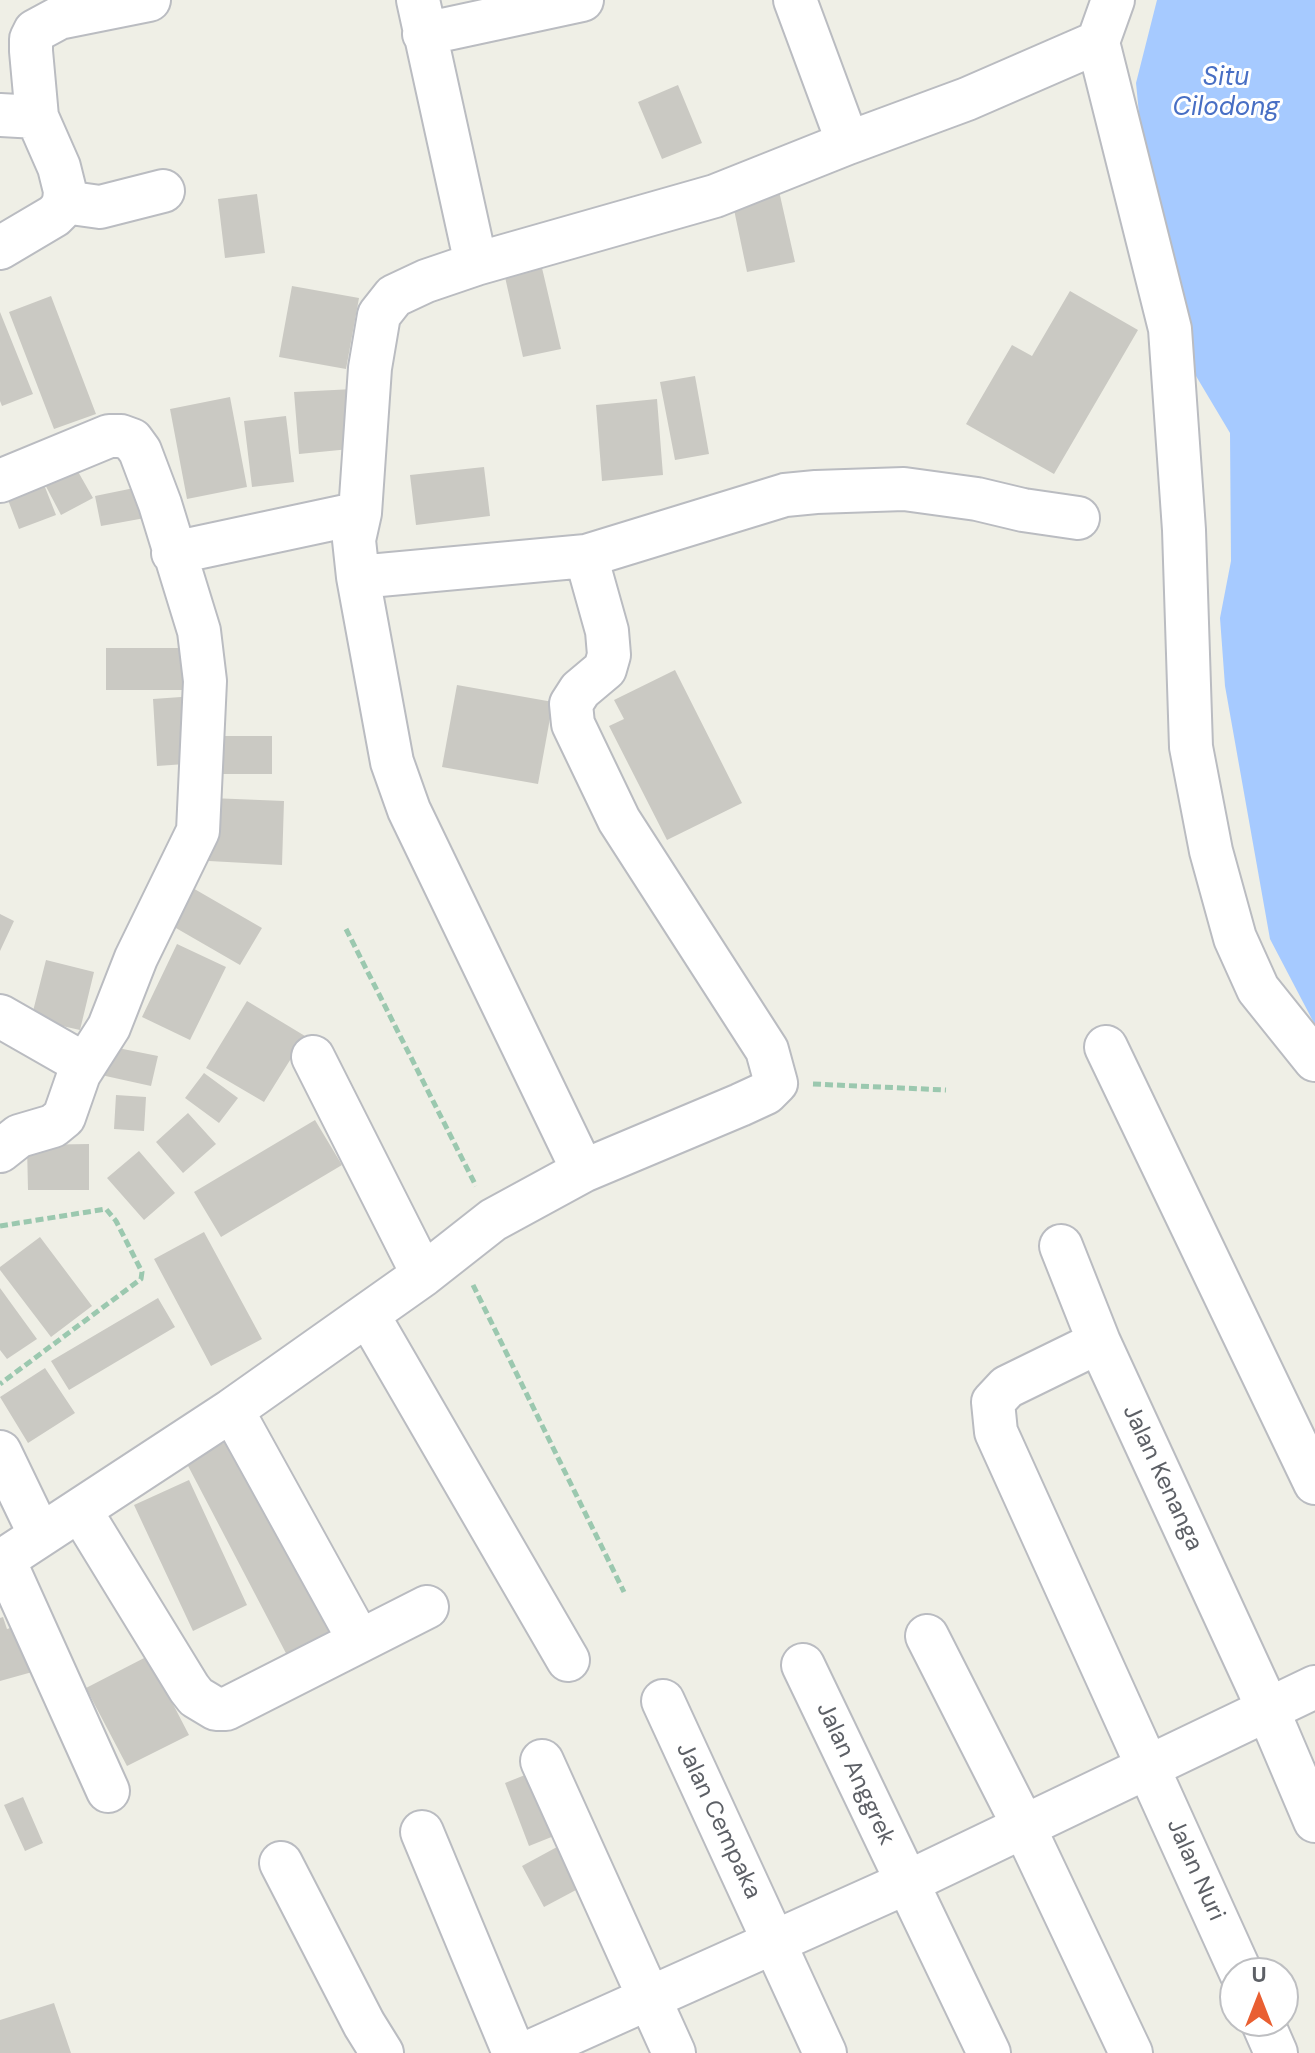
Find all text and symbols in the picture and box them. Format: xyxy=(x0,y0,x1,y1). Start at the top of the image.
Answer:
water label: Situ Cilodong xyxy=(1172,62,1280,124)
street label: Jalan Kenanga xyxy=(1116,1401,1208,1555)
street label: Jalan Anggrek xyxy=(809,1698,901,1850)
street label: Jalan Cempaka xyxy=(669,1738,767,1904)
street label: Jalan Nuri xyxy=(1160,1815,1230,1925)
north arrow xyxy=(1219,1957,1299,2037)
text: U xyxy=(1251,1960,1267,1989)

